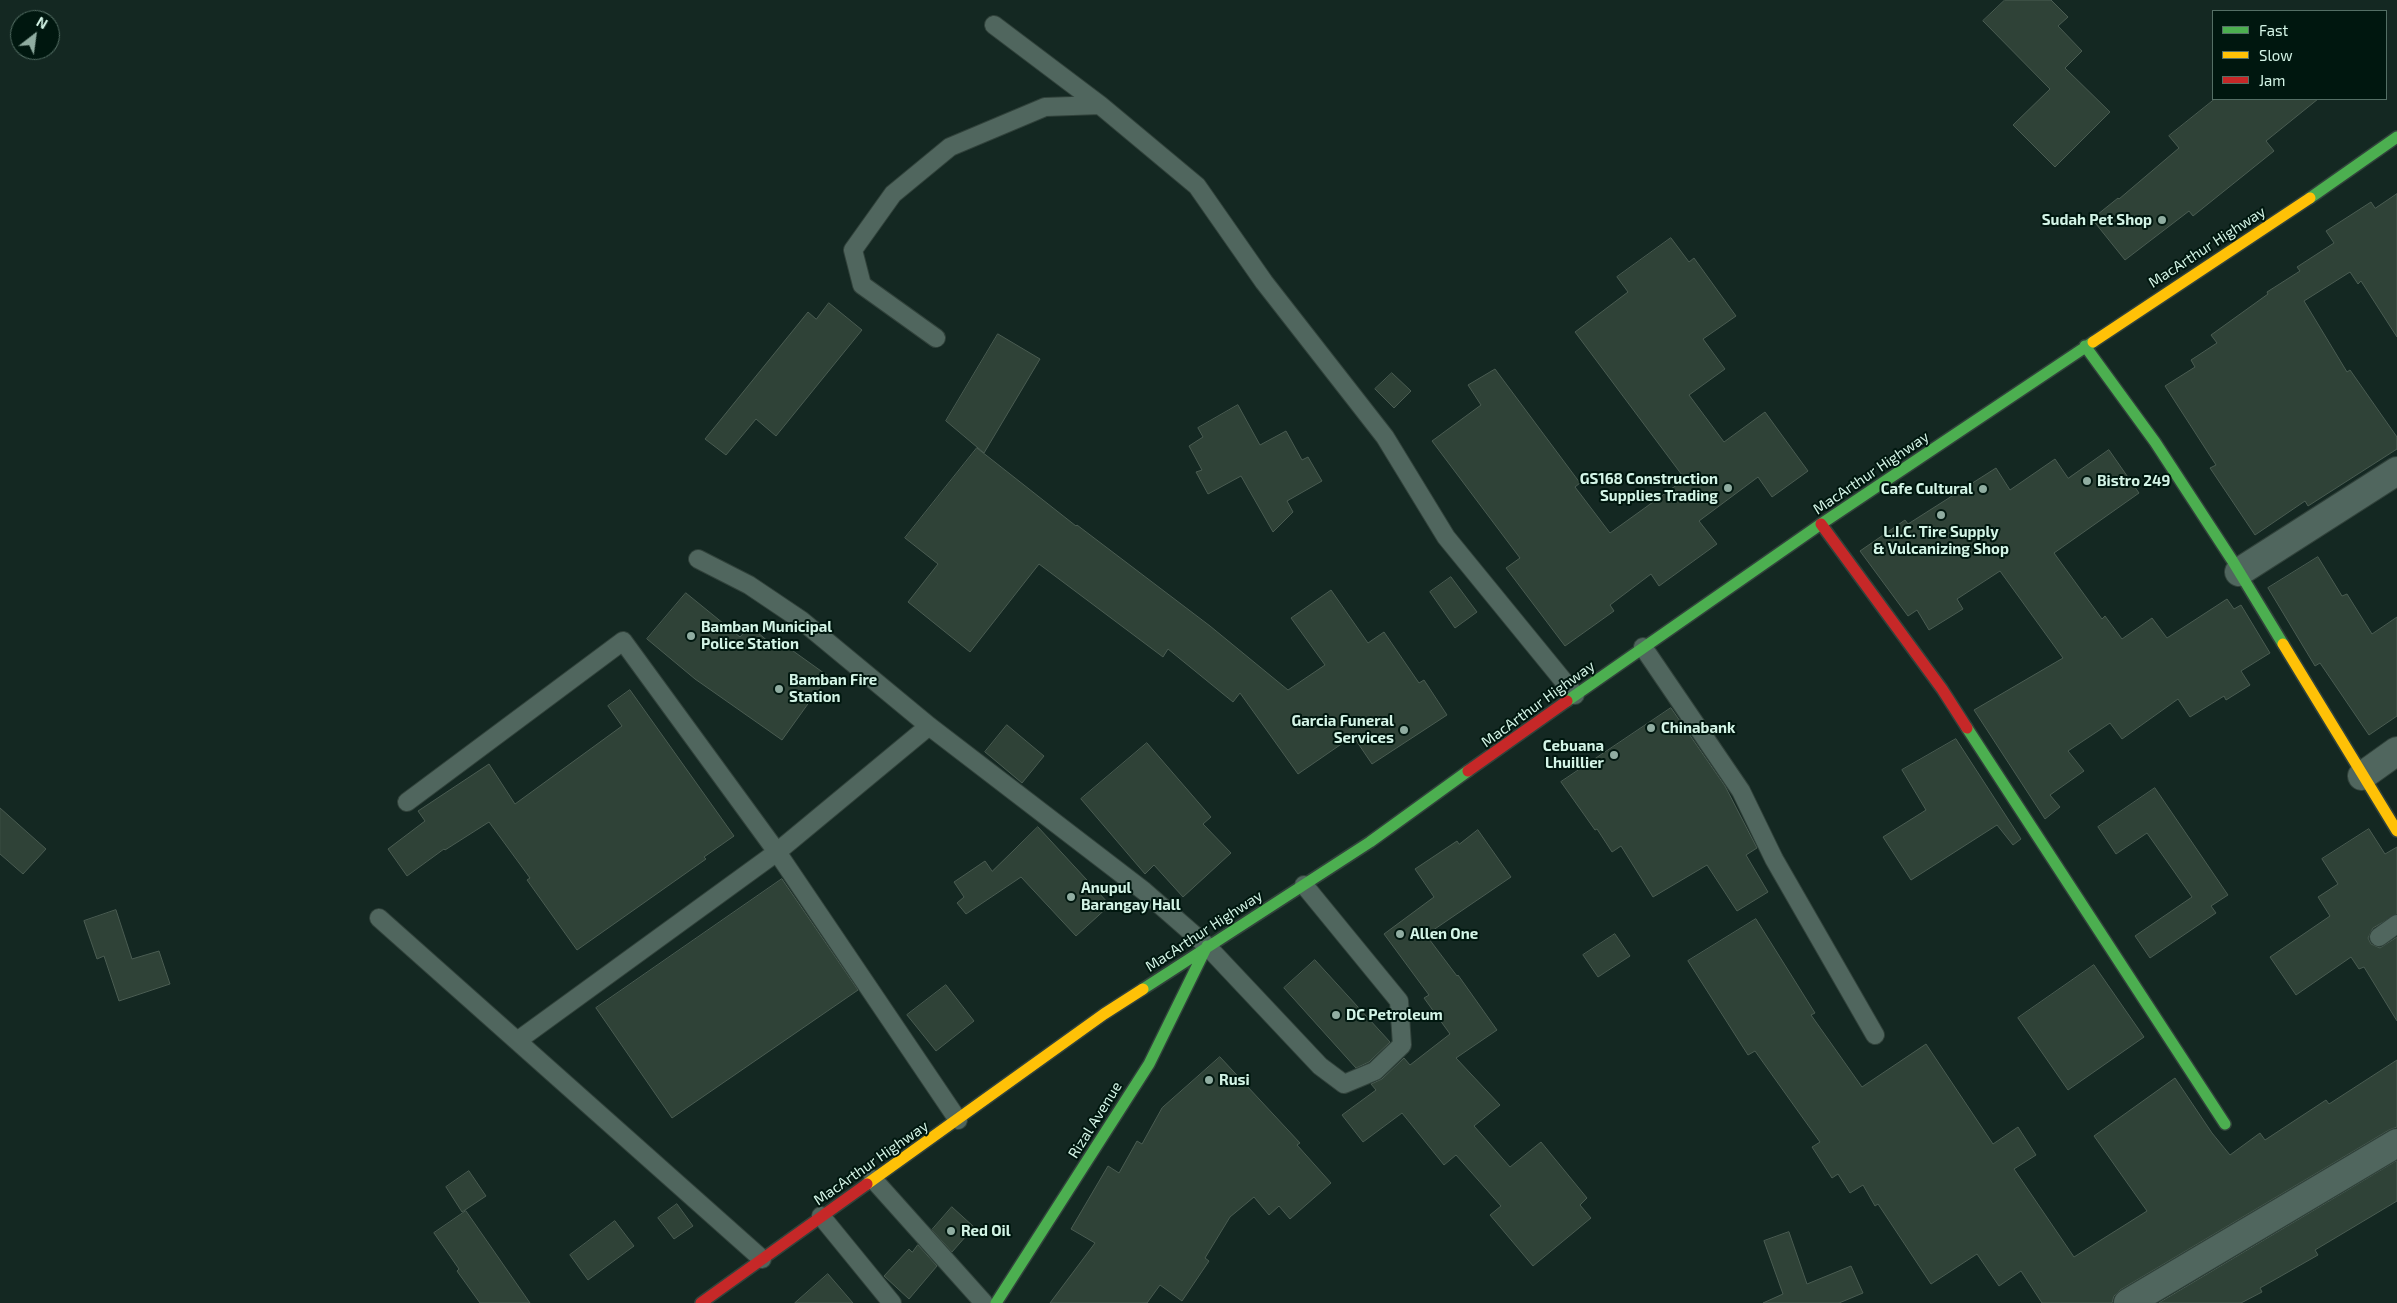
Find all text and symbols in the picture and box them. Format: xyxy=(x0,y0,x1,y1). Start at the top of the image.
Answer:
north arrow xyxy=(10,10,60,60)
legend xyxy=(2212,10,2387,100)
text: N xyxy=(34,13,51,32)
text: Fast xyxy=(2259,21,2288,39)
text: Slow xyxy=(2259,46,2293,64)
text: Jam xyxy=(2259,71,2285,89)
street label: MacArthur Highway xyxy=(2145,202,2269,292)
place label: Sudah Pet Shop xyxy=(2042,211,2152,229)
marker: Sudah Pet Shop xyxy=(2156,214,2168,226)
street label: MacArthur Highway xyxy=(1810,428,1932,518)
place label: GS168 Construction Supplies Trading xyxy=(1580,470,1718,505)
place label: Bistro 249 xyxy=(2097,472,2170,490)
marker: Bistro 249 xyxy=(2081,475,2093,487)
place label: Cafe Cultural xyxy=(1881,480,1973,498)
marker: GS168 Construction Supplies Trading xyxy=(1722,482,1734,494)
marker: Cafe Cultural xyxy=(1977,483,1989,495)
marker: L.I.C. Tire Supply & Vulcanizing Shop xyxy=(1935,509,1947,521)
place label: L.I.C. Tire Supply & Vulcanizing Shop xyxy=(1873,523,2009,558)
place label: Bamban Municipal Police Station xyxy=(701,618,832,653)
marker: Bamban Municipal Police Station xyxy=(685,630,697,642)
street label: MacArthur Highway xyxy=(1478,657,1598,751)
place label: Bamban Fire Station xyxy=(789,671,877,706)
marker: Bamban Fire Station xyxy=(773,683,785,695)
place label: Garcia Funeral Services xyxy=(1292,712,1394,747)
place label: Chinabank xyxy=(1661,719,1735,737)
marker: Chinabank xyxy=(1645,722,1657,734)
marker: Garcia Funeral Services xyxy=(1398,724,1410,736)
place label: Cebuana Lhuillier xyxy=(1543,737,1604,772)
marker: Cebuana Lhuillier xyxy=(1608,749,1620,761)
place label: Anupul Barangay Hall xyxy=(1081,879,1181,914)
street label: MacArthur Highway xyxy=(1142,886,1266,976)
marker: Anupul Barangay Hall xyxy=(1065,891,1077,903)
place label: Allen One xyxy=(1410,925,1478,943)
marker: Allen One xyxy=(1394,928,1406,940)
place label: DC Petroleum xyxy=(1346,1006,1443,1024)
marker: DC Petroleum xyxy=(1330,1009,1342,1021)
place label: Rusi xyxy=(1219,1071,1250,1089)
marker: Rusi xyxy=(1203,1074,1215,1086)
street label: Rizal Avenue xyxy=(1064,1078,1126,1162)
street label: MacArthur Highway xyxy=(810,1117,932,1209)
place label: Red Oil xyxy=(961,1222,1011,1240)
marker: Red Oil xyxy=(945,1225,957,1237)

